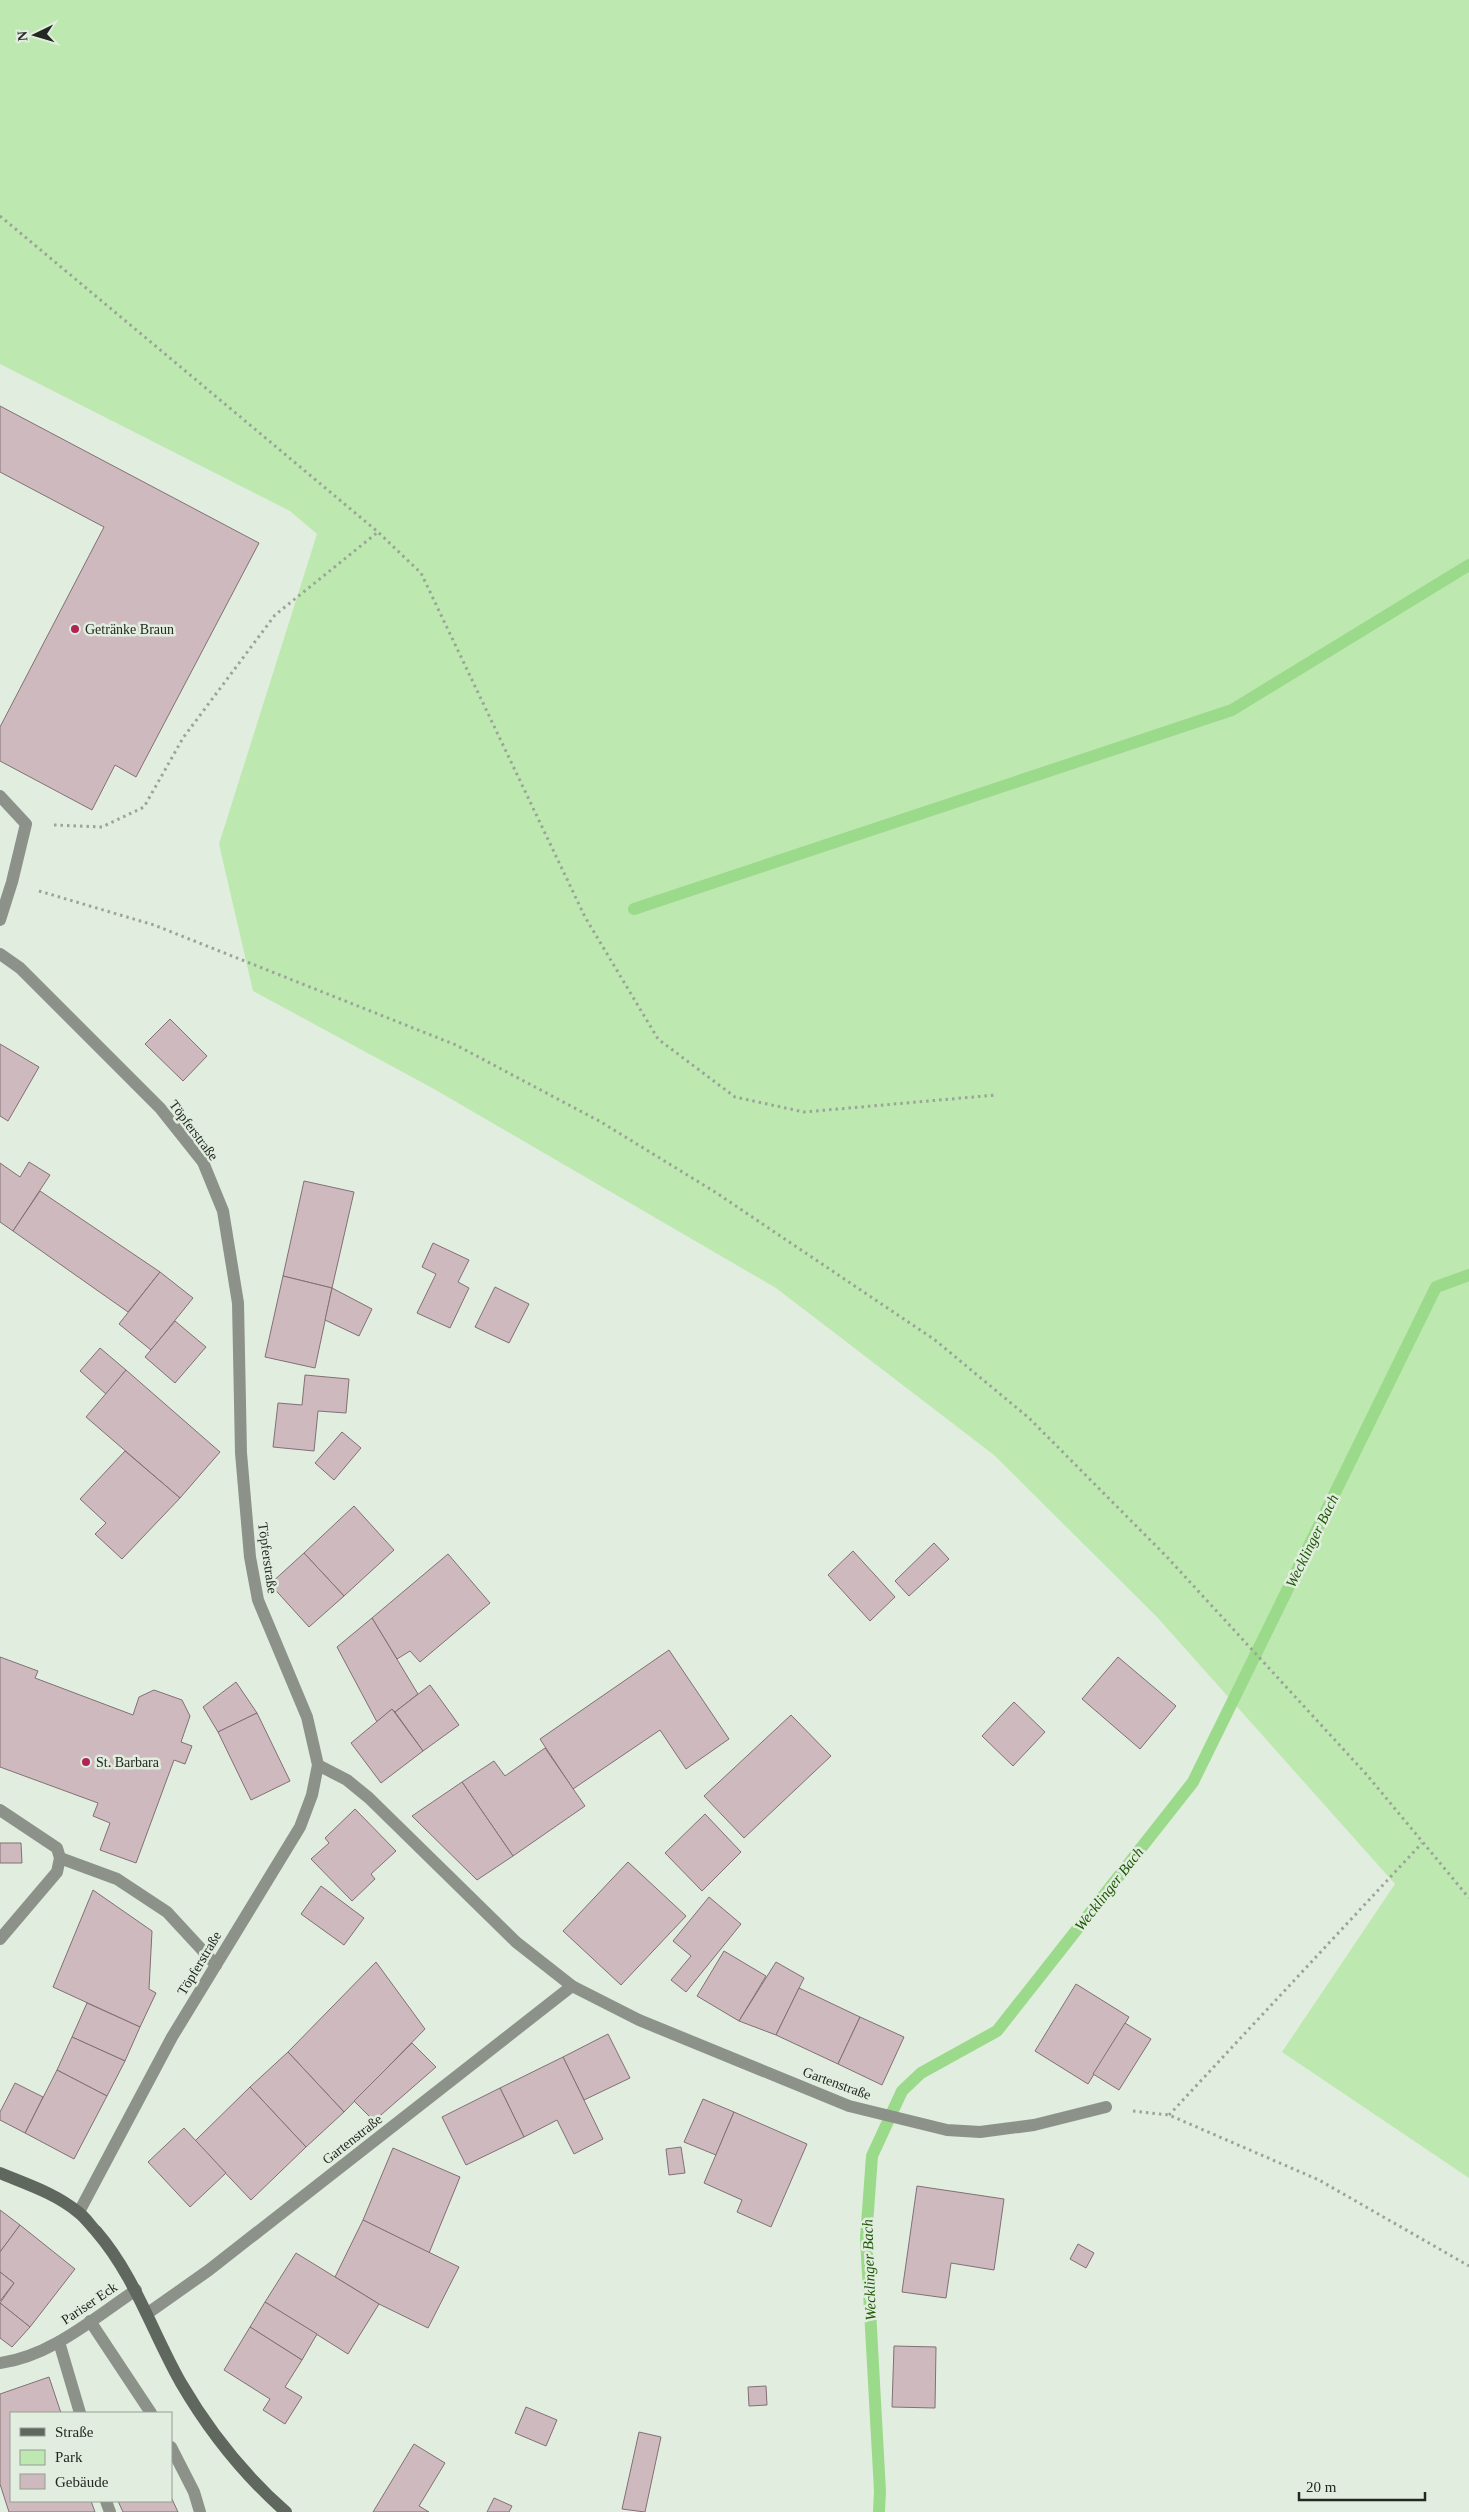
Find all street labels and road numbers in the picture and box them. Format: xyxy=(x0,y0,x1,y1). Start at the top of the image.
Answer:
street label: Töpferstraße xyxy=(166,1097,221,1163)
street label: Töpferstraße xyxy=(255,1522,280,1595)
street label: Töpferstraße xyxy=(175,1929,224,1998)
street label: Gartenstraße xyxy=(801,2064,873,2103)
street label: Gartenstraße xyxy=(320,2111,385,2167)
street label: Pariser Eck xyxy=(58,2279,120,2328)

